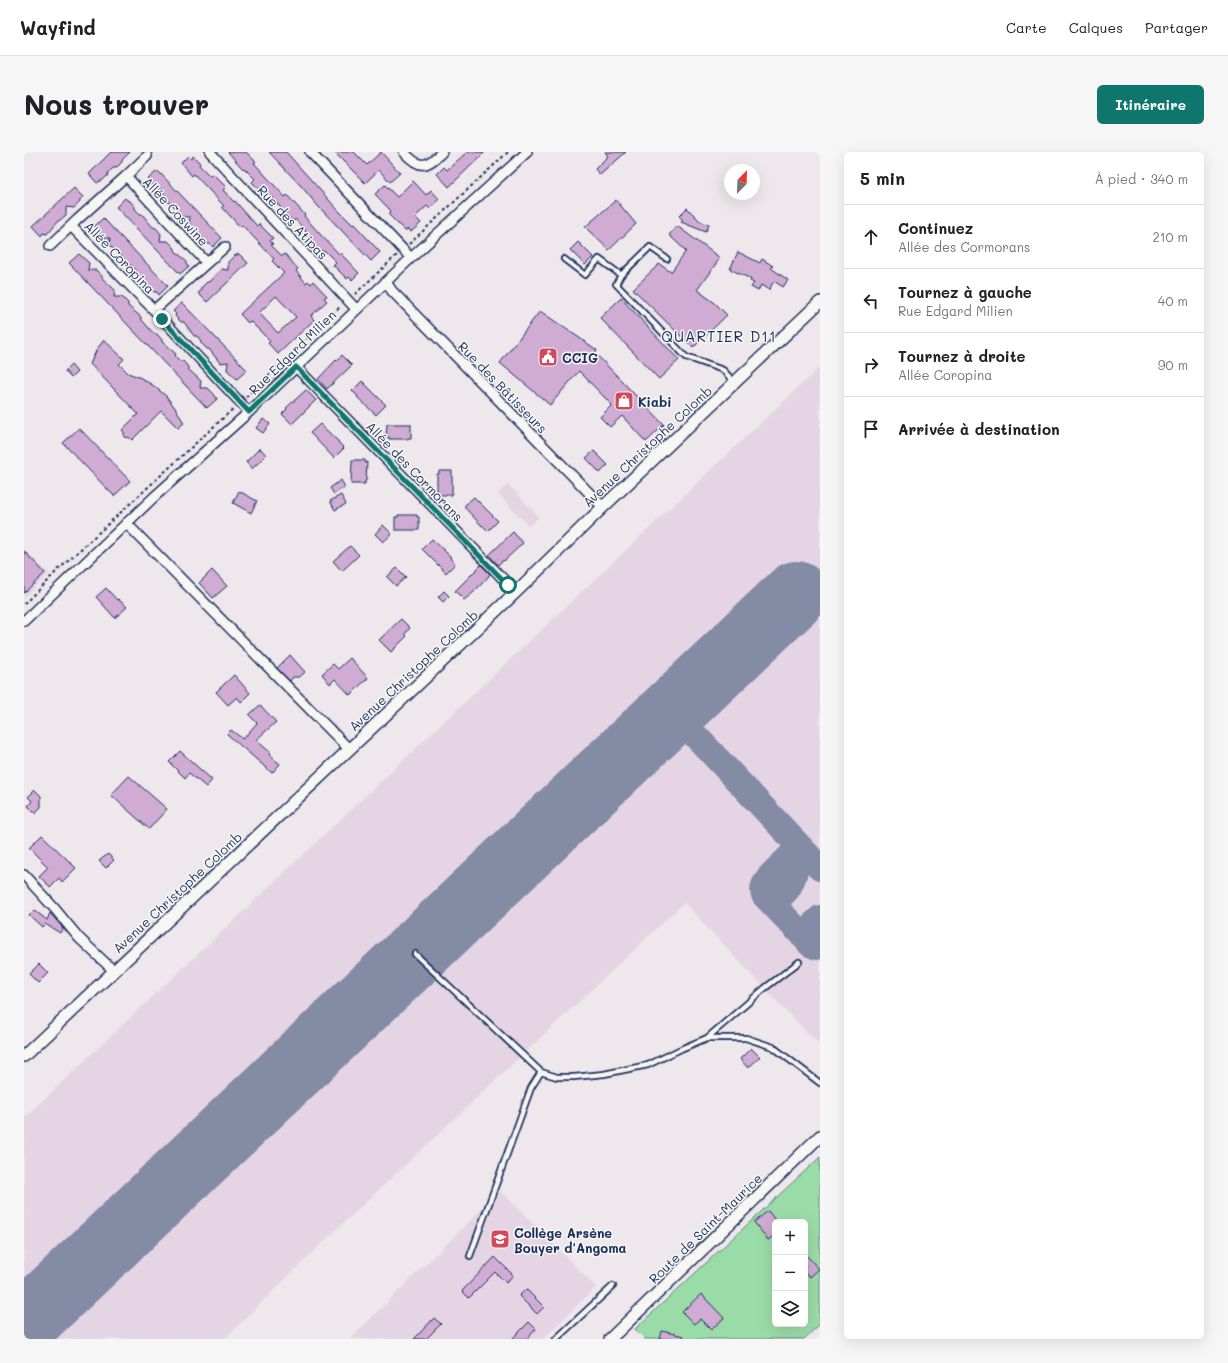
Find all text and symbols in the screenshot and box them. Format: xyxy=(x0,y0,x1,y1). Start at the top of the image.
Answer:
text: Wayfind xyxy=(20,15,96,40)
text: Carte xyxy=(1006,18,1047,37)
text: Calques xyxy=(1069,18,1123,37)
text: Partager xyxy=(1145,18,1208,37)
button: Itinéraire xyxy=(1097,85,1204,124)
text: Nous trouver xyxy=(24,86,209,122)
north arrow xyxy=(724,164,760,200)
text: 5 min xyxy=(860,167,905,189)
text: À pied · 340 m xyxy=(1095,170,1188,187)
street label: Allée Coswine xyxy=(140,173,212,249)
street label: Rue des Atipas xyxy=(254,181,332,263)
street label: Allée Coropina xyxy=(81,217,159,297)
text: Continuez xyxy=(898,218,973,238)
icon: ahead xyxy=(860,226,882,248)
text: 210 m xyxy=(1152,228,1188,245)
text: Allée des Cormorans xyxy=(898,238,1030,255)
text: Tournez à gauche xyxy=(898,282,1032,302)
icon: left xyxy=(860,290,882,312)
text: 40 m xyxy=(1158,292,1188,309)
text: Rue Edgard Milien xyxy=(898,302,1013,319)
street label: Rue Edgard Milien xyxy=(245,306,339,398)
route end xyxy=(153,310,171,328)
district label: QUARTIER D11 xyxy=(661,326,777,346)
street label: Rue des Bâtisseurs xyxy=(455,338,551,436)
public building icon: CCIG xyxy=(537,346,559,368)
text: Tournez à droite xyxy=(898,346,1026,366)
place label: CCIG xyxy=(562,349,598,366)
icon: right xyxy=(860,354,882,376)
text: 90 m xyxy=(1158,356,1188,373)
text: Allée Coropina xyxy=(898,366,992,383)
street label: Avenue Christophe Colomb xyxy=(579,382,715,510)
shop icon: Kiabi xyxy=(613,390,635,412)
place label: Kiabi xyxy=(638,393,672,410)
street label: Allée des Cormorans xyxy=(363,418,467,524)
icon: arrive xyxy=(860,418,882,440)
text: Arrivée à destination xyxy=(898,419,1060,439)
route start xyxy=(499,576,517,594)
street label: Avenue Christophe Colomb xyxy=(345,606,481,734)
street label: Avenue Christophe Colomb xyxy=(109,828,245,956)
street label: Route de Saint-Maurice xyxy=(645,1169,765,1287)
map controls xyxy=(772,1219,808,1327)
button: + xyxy=(772,1219,808,1255)
place label: Collège Arsène Bouyer d'Angoma xyxy=(514,1224,627,1257)
school or university icon: Collège Arsène Bouyer d'Angoma xyxy=(489,1228,511,1250)
button: − xyxy=(772,1255,808,1291)
button: layers xyxy=(772,1291,808,1327)

